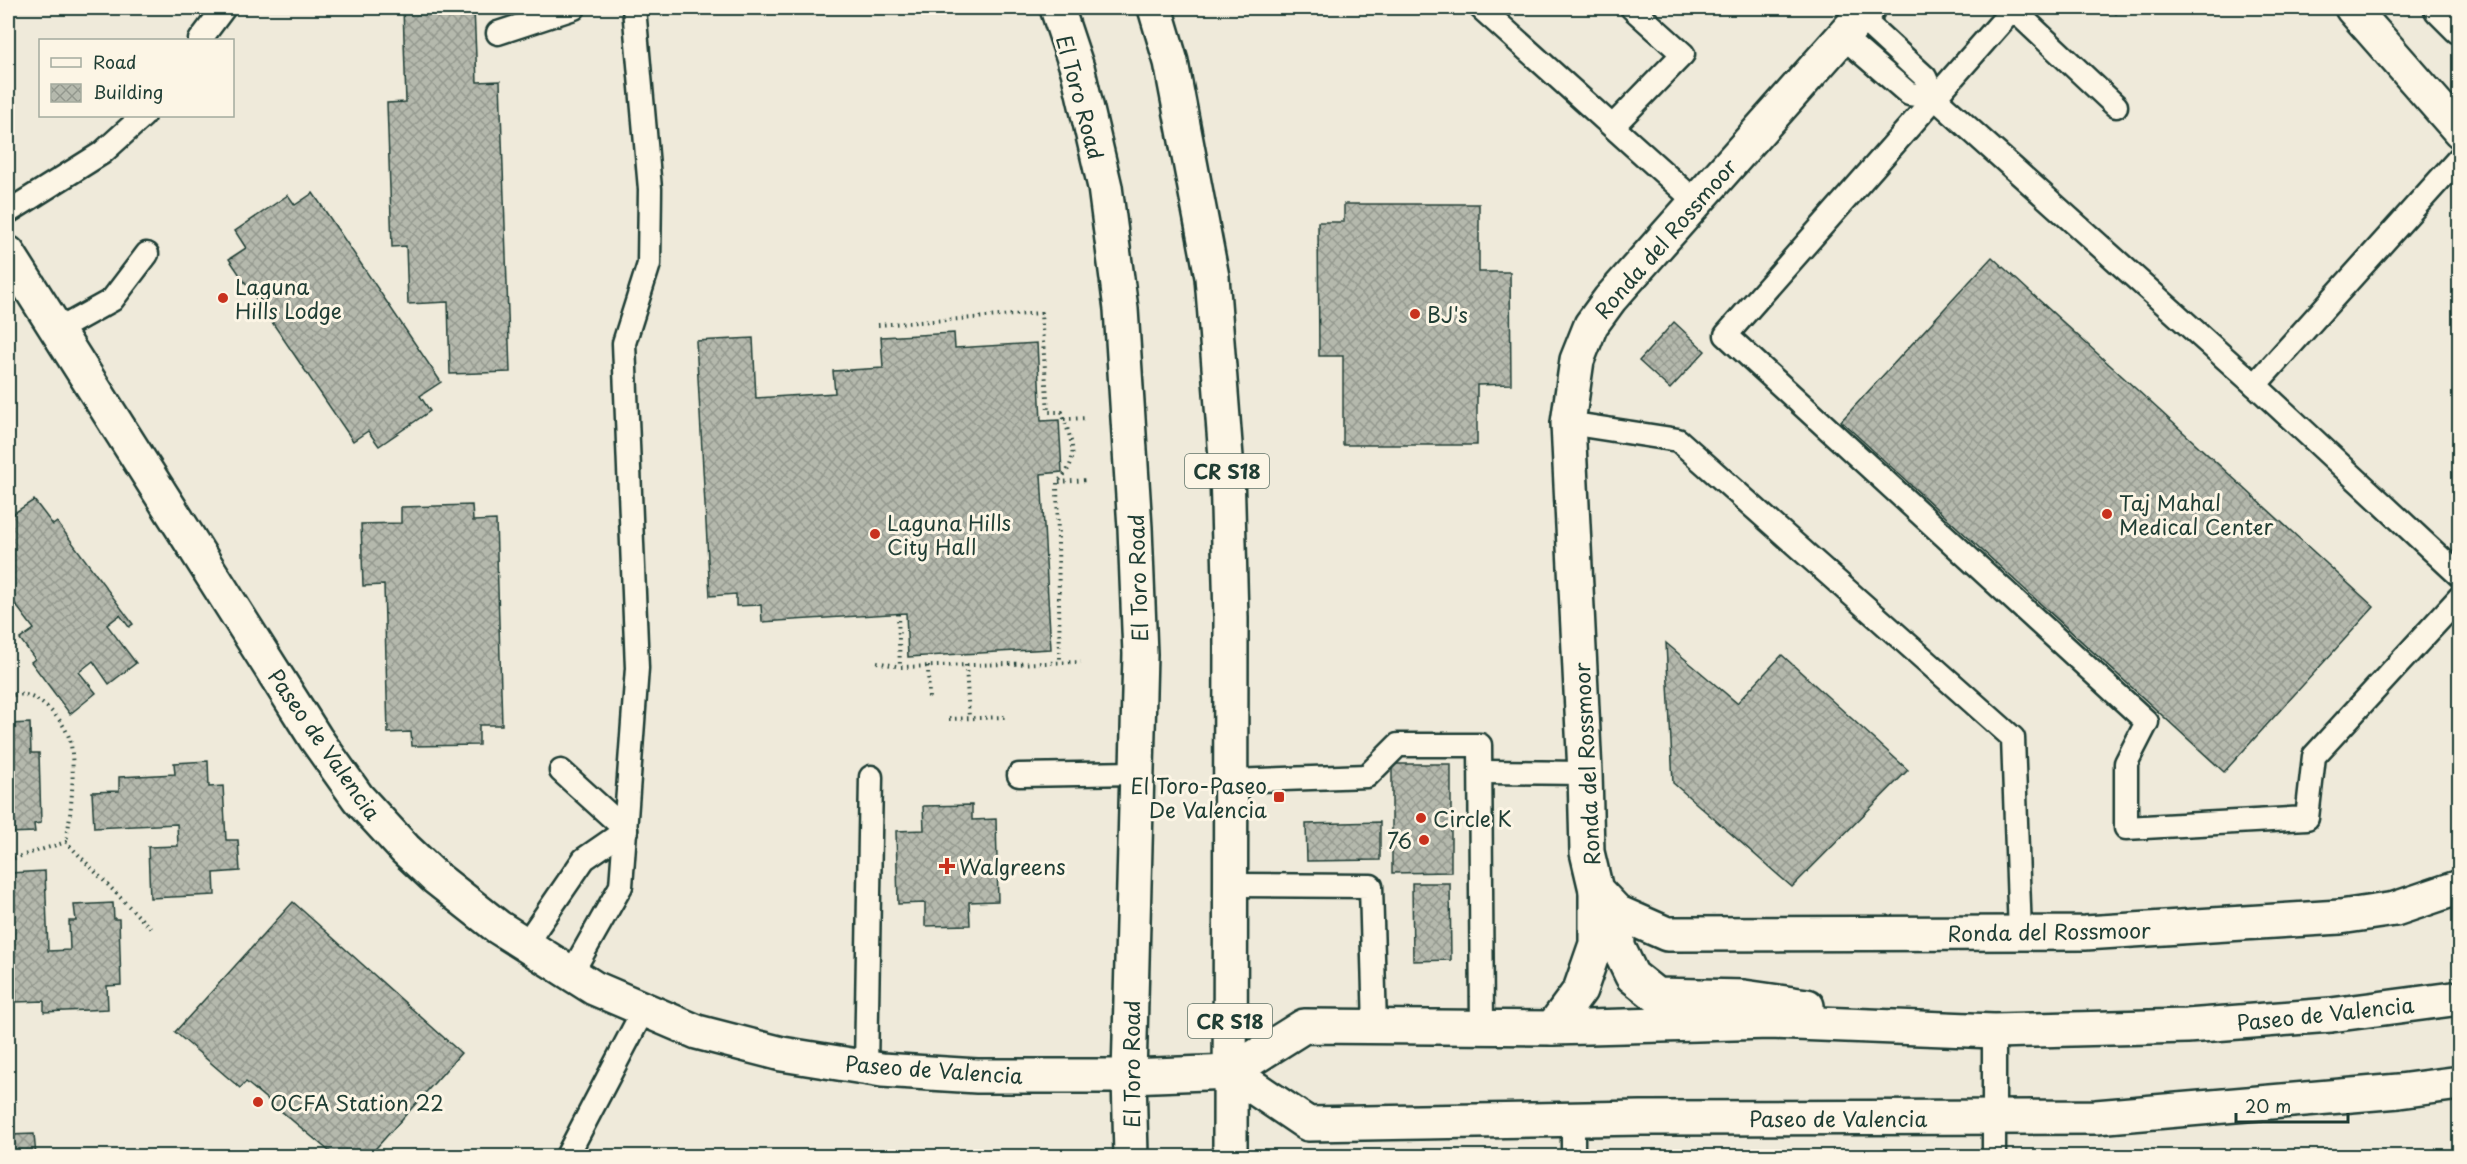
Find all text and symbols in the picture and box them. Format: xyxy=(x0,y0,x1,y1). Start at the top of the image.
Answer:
street label: El Toro Road xyxy=(1049,31,1113,163)
legend xyxy=(39,39,234,117)
text: Road xyxy=(93,48,137,75)
text: Building xyxy=(93,78,163,105)
street label: Ronda del Rossmoor xyxy=(1586,151,1744,325)
place label: Laguna Hills Lodge xyxy=(235,270,342,326)
marker: Laguna Hills Lodge xyxy=(216,291,230,305)
place label: BJ's xyxy=(1427,298,1468,330)
marker: BJ's xyxy=(1408,307,1422,321)
road number: CR S18 xyxy=(1185,454,1269,488)
place label: Taj Mahal Medical Center xyxy=(2119,486,2273,542)
place label: Laguna Hills City Hall xyxy=(887,506,1011,562)
marker: Taj Mahal Medical Center xyxy=(2100,507,2114,521)
street label: El Toro Road xyxy=(1119,514,1155,642)
marker: Laguna Hills City Hall xyxy=(868,527,882,541)
street label: Ronda del Rossmoor xyxy=(1565,661,1607,866)
street label: Paseo de Valencia xyxy=(261,662,389,826)
place label: El Toro-Paseo De Valencia xyxy=(1130,769,1267,825)
marker: El Toro-Paseo De Valencia xyxy=(1272,790,1286,804)
place label: Circle K xyxy=(1433,802,1512,834)
marker: Circle K xyxy=(1414,811,1428,825)
place label: 76 xyxy=(1387,824,1412,856)
marker: 76 xyxy=(1417,833,1431,847)
place label: Walgreens xyxy=(959,850,1066,882)
marker: Walgreens xyxy=(940,859,954,873)
street label: Ronda del Rossmoor xyxy=(1947,913,2151,949)
street label: Paseo de Valencia xyxy=(2235,988,2416,1038)
street label: El Toro Road xyxy=(1115,1000,1147,1128)
road number: CR S18 xyxy=(1188,1004,1272,1038)
street label: Paseo de Valencia xyxy=(844,1047,1024,1091)
place label: OCFA Station 22 xyxy=(270,1086,444,1118)
scale bar xyxy=(2236,1086,2348,1124)
text: 20 m xyxy=(2245,1092,2291,1119)
marker: OCFA Station 22 xyxy=(251,1095,265,1109)
street label: Paseo de Valencia xyxy=(1749,1102,1927,1134)

